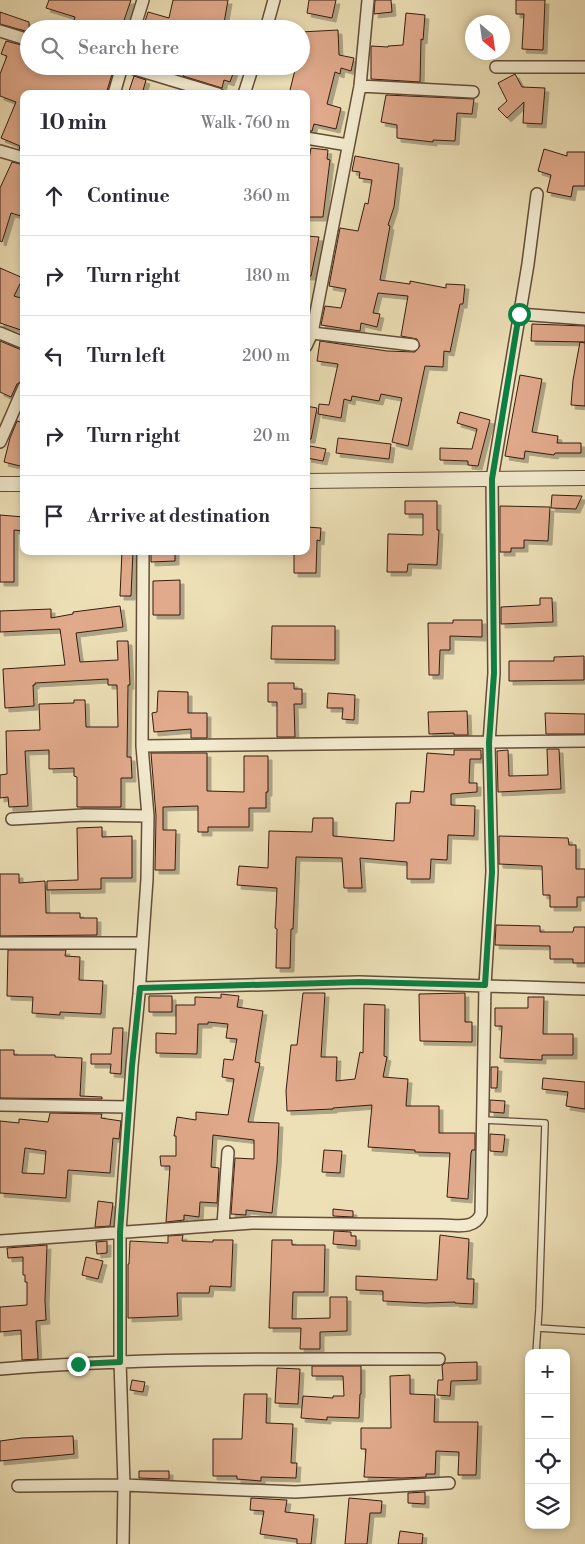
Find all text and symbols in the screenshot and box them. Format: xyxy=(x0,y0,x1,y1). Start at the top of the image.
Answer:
north arrow xyxy=(465,15,510,60)
search box xyxy=(20,20,310,75)
icon: search xyxy=(38,34,66,62)
text: Search here xyxy=(78,36,179,60)
text: 10 min xyxy=(40,110,107,136)
text: Walk · 760 m xyxy=(201,113,290,133)
icon: ahead xyxy=(40,182,68,210)
text: Continue xyxy=(87,184,170,208)
text: 360 m xyxy=(244,186,290,206)
icon: right xyxy=(40,262,68,290)
text: Turn right xyxy=(87,264,180,288)
text: 180 m xyxy=(246,266,290,286)
route start xyxy=(508,303,531,326)
icon: left xyxy=(40,342,68,370)
text: Turn left xyxy=(87,344,166,368)
text: 200 m xyxy=(242,346,290,366)
icon: right xyxy=(40,422,68,450)
text: Turn right xyxy=(87,424,180,448)
text: 20 m xyxy=(253,426,290,446)
icon: arrive xyxy=(40,502,68,530)
text: Arrive at destination xyxy=(87,504,270,528)
map controls xyxy=(525,1349,570,1529)
button: + xyxy=(525,1349,570,1394)
route end xyxy=(67,1353,90,1376)
button: − xyxy=(525,1394,570,1439)
button: locate xyxy=(525,1439,570,1484)
button: layers xyxy=(525,1484,570,1529)

